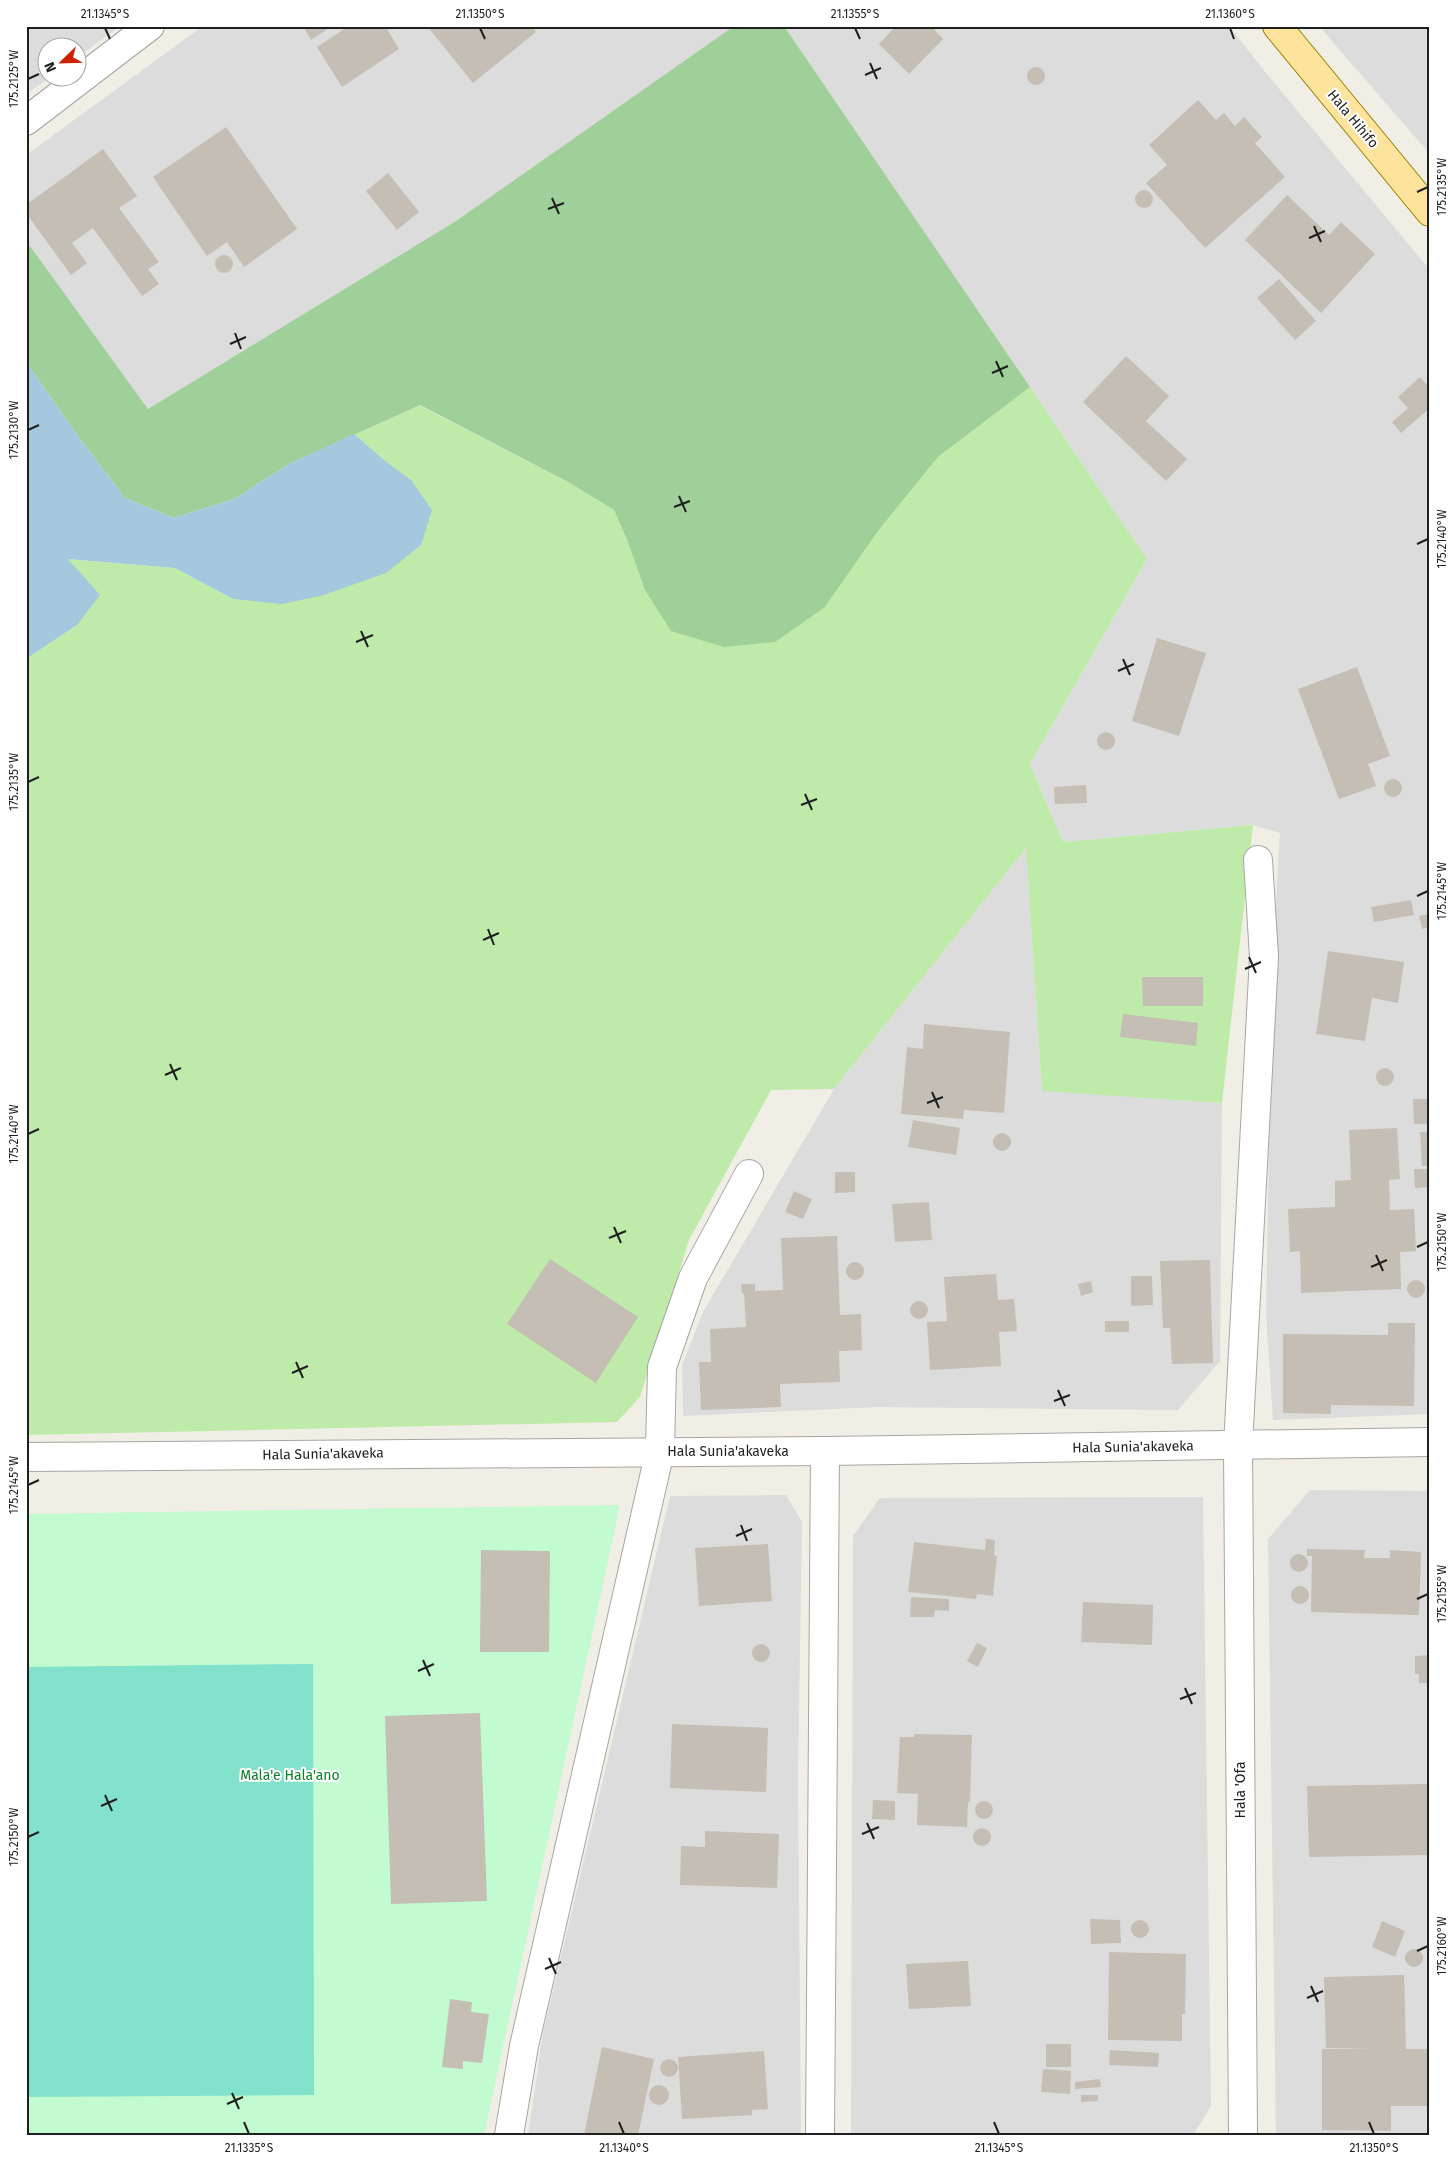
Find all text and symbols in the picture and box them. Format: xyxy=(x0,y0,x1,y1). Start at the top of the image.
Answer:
text: 21.1345°S xyxy=(81,7,130,21)
text: 21.1350°S xyxy=(455,7,505,21)
text: 21.1355°S xyxy=(831,7,880,21)
text: 21.1360°S xyxy=(1205,7,1255,21)
north arrow xyxy=(38,38,88,88)
text: 175.2125°W xyxy=(7,50,21,108)
text: N xyxy=(41,59,60,74)
street label: Hala Hihifo xyxy=(1324,86,1382,152)
text: 175.2135°W xyxy=(1435,158,1449,216)
text: 175.2130°W xyxy=(7,400,21,459)
text: 175.2140°W xyxy=(1435,509,1449,569)
text: 175.2135°W xyxy=(7,753,21,811)
text: 175.2145°W xyxy=(1435,862,1449,920)
text: 175.2140°W xyxy=(7,1104,21,1164)
text: 175.2150°W xyxy=(1435,1212,1449,1271)
street label: Hala Sunia'akaveka xyxy=(1072,1437,1194,1457)
street label: Hala Sunia'akaveka xyxy=(667,1443,789,1460)
street label: Hala Sunia'akaveka xyxy=(262,1444,384,1464)
text: 175.2145°W xyxy=(7,1456,21,1514)
text: 175.2155°W xyxy=(1435,1565,1449,1623)
street label: Hala 'Ofa xyxy=(1232,1761,1249,1819)
park label: Mala'e Hala'ano xyxy=(240,1767,340,1784)
text: 175.2150°W xyxy=(7,1807,21,1866)
text: 175.2160°W xyxy=(1435,1916,1449,1976)
text: 21.1335°S xyxy=(225,2141,274,2155)
text: 21.1340°S xyxy=(599,2141,649,2155)
text: 21.1345°S xyxy=(975,2141,1024,2155)
text: 21.1350°S xyxy=(1349,2141,1399,2155)

